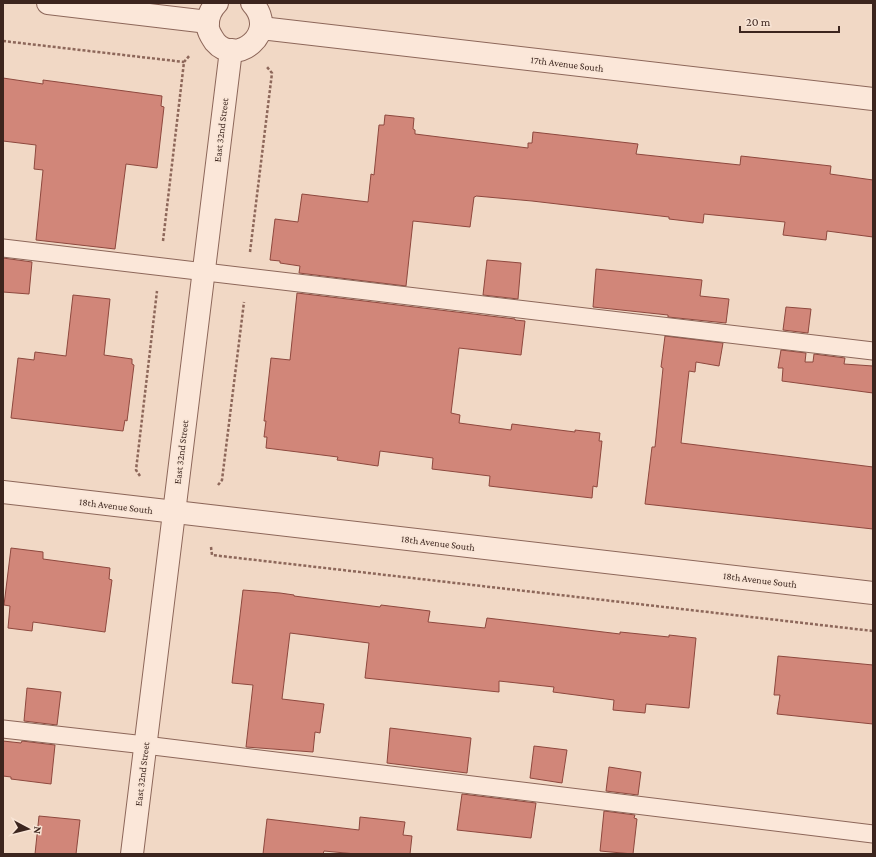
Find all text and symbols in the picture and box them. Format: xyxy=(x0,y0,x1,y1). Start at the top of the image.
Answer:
scale bar xyxy=(740,8,839,34)
text: 20 m xyxy=(746,15,771,29)
street label: 17th Avenue South xyxy=(530,54,605,74)
street label: East 32nd Street xyxy=(212,97,230,163)
street label: East 32nd Street xyxy=(172,419,190,485)
street label: 18th Avenue South xyxy=(79,496,154,516)
street label: 18th Avenue South xyxy=(401,533,476,553)
street label: 18th Avenue South xyxy=(723,570,798,590)
street label: East 32nd Street xyxy=(133,741,151,807)
north arrow xyxy=(8,809,48,849)
text: N xyxy=(31,826,44,835)

